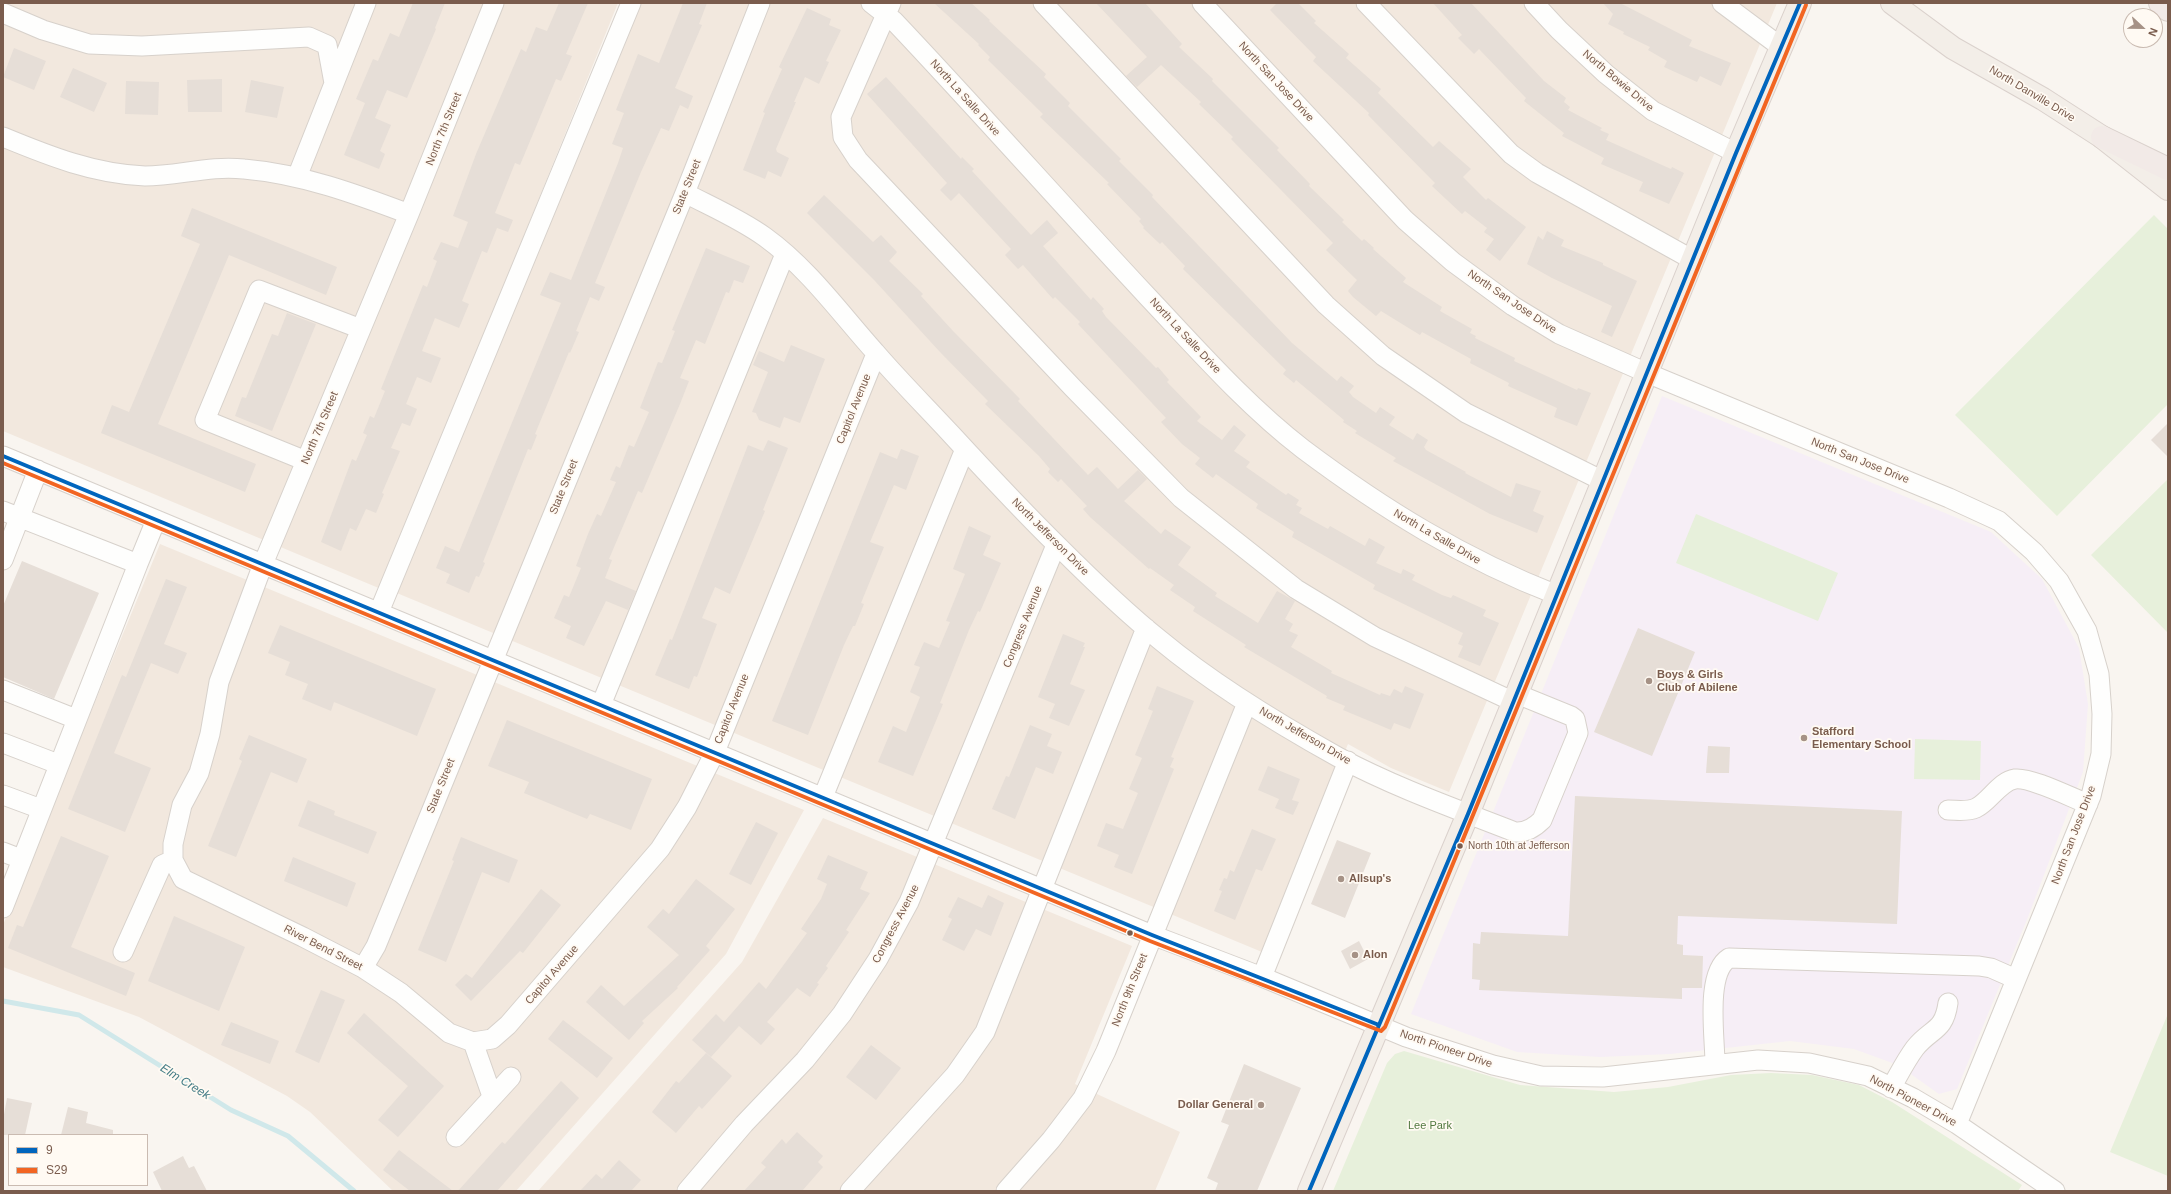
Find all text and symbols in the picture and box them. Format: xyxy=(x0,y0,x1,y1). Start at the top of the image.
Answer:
north arrow xyxy=(2123,8,2163,48)
text: N xyxy=(2146,26,2160,38)
street label: North San Jose Drive xyxy=(1236,39,1316,125)
street label: North Bowie Drive xyxy=(1580,47,1656,115)
street label: North La Salle Drive xyxy=(927,57,1003,139)
street label: North Danville Drive xyxy=(1987,63,2077,125)
street label: North 7th Street xyxy=(423,91,465,167)
street label: State Street xyxy=(670,158,704,216)
street label: North San Jose Drive xyxy=(1465,267,1559,337)
street label: North La Salle Drive xyxy=(1147,296,1223,376)
street label: Capitol Avenue xyxy=(834,372,874,446)
street label: North 7th Street xyxy=(299,390,341,466)
street label: North San Jose Drive xyxy=(1809,435,1911,487)
street label: State Street xyxy=(547,458,581,516)
street label: North Jefferson Drive xyxy=(1009,496,1091,578)
street label: North La Salle Drive xyxy=(1391,507,1483,567)
street label: Congress Avenue xyxy=(1001,584,1045,670)
place label: Boys & Girls Club of Abilene xyxy=(1657,668,1738,694)
street label: Capitol Avenue xyxy=(712,672,752,746)
marker: Boys & Girls Club of Abilene xyxy=(1644,676,1654,686)
street label: North Jefferson Drive xyxy=(1257,704,1353,768)
place label: Stafford Elementary School xyxy=(1812,725,1911,751)
marker: Stafford Elementary School xyxy=(1799,733,1809,743)
street label: State Street xyxy=(424,757,458,815)
street label: North San Jose Drive xyxy=(2049,784,2099,886)
place label: North 10th at Jefferson xyxy=(1468,840,1570,852)
marker: North 10th at Jefferson xyxy=(1455,841,1465,851)
place label: Allsup's xyxy=(1349,872,1391,886)
marker: Allsup's xyxy=(1336,874,1346,884)
street label: Congress Avenue xyxy=(870,882,922,966)
street label: River Bend Street xyxy=(281,922,365,974)
unlabelled marker xyxy=(1125,928,1135,938)
street label: Capitol Avenue xyxy=(523,943,581,1007)
place label: Alon xyxy=(1363,948,1387,962)
marker: Alon xyxy=(1350,950,1360,960)
street label: North 9th Street xyxy=(1109,952,1151,1028)
street label: North Pioneer Drive xyxy=(1398,1027,1494,1071)
water label: Elm Creek xyxy=(157,1061,213,1103)
street label: North Pioneer Drive xyxy=(1867,1072,1959,1130)
place label: Dollar General xyxy=(1178,1098,1253,1112)
marker: Dollar General xyxy=(1256,1100,1266,1110)
park label: Lee Park xyxy=(1408,1119,1452,1133)
legend xyxy=(8,1134,148,1186)
text: 9 xyxy=(46,1143,53,1157)
text: S29 xyxy=(46,1163,67,1177)

